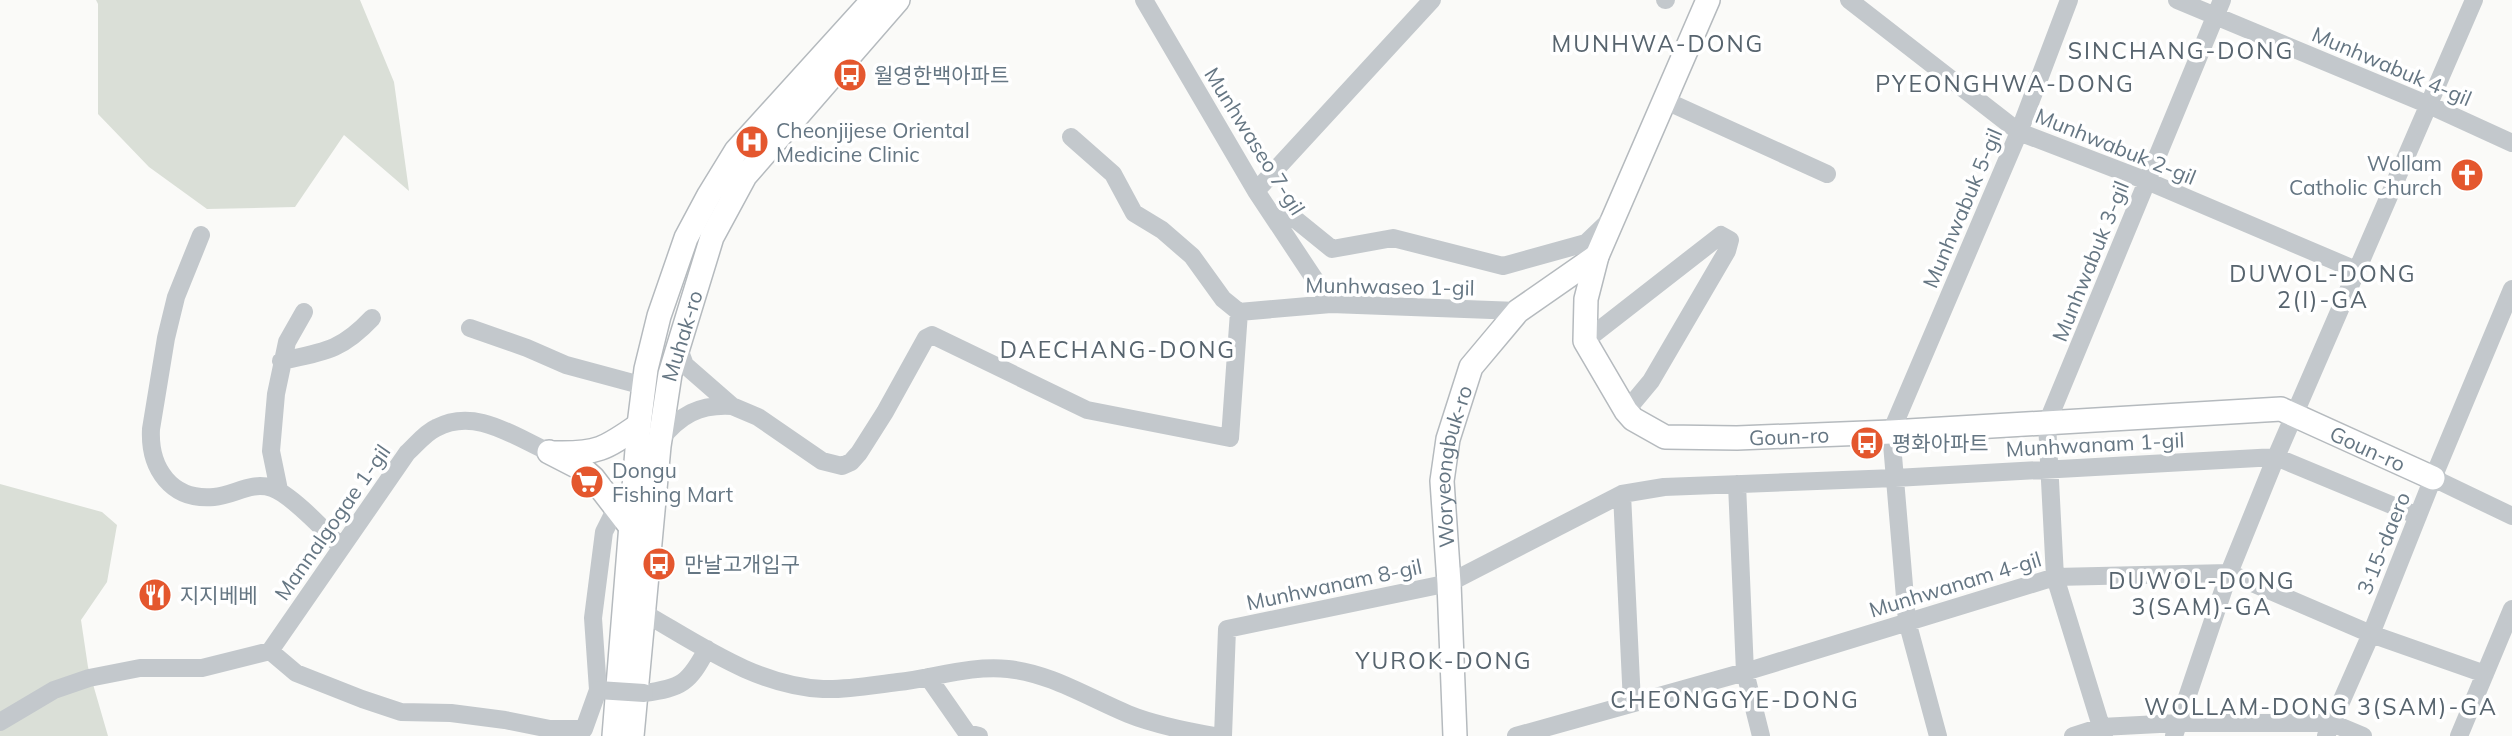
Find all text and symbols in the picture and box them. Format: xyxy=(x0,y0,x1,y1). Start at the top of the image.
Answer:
street label: Munhwabuk 4-gil xyxy=(2308,21,2476,111)
district label: MUNHWA-DONG xyxy=(1552,29,1764,58)
district label: SINCHANG-DONG xyxy=(2068,36,2294,65)
bus stop icon: 월영한백아파트 xyxy=(831,56,869,94)
place label: 월영한백아파트 xyxy=(874,62,1009,88)
street label: Munhwaseo 7-gil xyxy=(1199,62,1311,220)
district label: PYEONGHWA-DONG xyxy=(1875,69,2135,98)
street label: Munhwabuk 2-gil xyxy=(2032,102,2200,190)
place label: Cheonjijese Oriental Medicine Clinic xyxy=(776,117,970,167)
hospital icon: Cheonjijese Oriental Medicine Clinic xyxy=(733,123,771,161)
street label: Munhwabuk 5-gil xyxy=(1917,124,2007,292)
place label: Wollam Catholic Church xyxy=(2289,150,2442,200)
church icon: Wollam Catholic Church xyxy=(2448,156,2486,194)
street label: Munhwabuk 3-gil xyxy=(2046,177,2134,345)
district label: DUWOL-DONG 2(I)-GA xyxy=(2229,259,2417,314)
street label: Munhwaseo 1-gil xyxy=(1305,272,1475,300)
street label: Muhak-ro xyxy=(656,287,708,384)
district label: DAECHANG-DONG xyxy=(1000,335,1236,364)
street label: Woryeongbuk-ro xyxy=(1429,382,1477,549)
street label: Goun-ro xyxy=(2326,420,2410,477)
street label: Goun-ro xyxy=(1748,421,1830,451)
bus stop icon: 평화아파트 xyxy=(1848,424,1886,462)
street label: Munhwanam 1-gil xyxy=(2005,426,2185,462)
place label: 평화아파트 xyxy=(1892,430,1989,456)
street label: Mannalgogae 1-gil xyxy=(269,439,395,605)
place label: Dongu Fishing Mart xyxy=(612,457,733,507)
supermarket icon: Dongu Fishing Mart xyxy=(568,463,606,501)
street label: 3·15-daero xyxy=(2351,488,2415,598)
bus stop icon: 만날고개입구 xyxy=(640,545,678,583)
street label: Munhwanam 4-gil xyxy=(1866,545,2044,623)
place label: 만날고개입구 xyxy=(684,551,800,577)
street label: Munhwanam 8-gil xyxy=(1244,553,1424,615)
district label: DUWOL-DONG 3(SAM)-GA xyxy=(2108,566,2296,621)
restaurant icon: 지지베베 xyxy=(136,576,174,614)
place label: 지지베베 xyxy=(180,582,257,608)
district label: YUROK-DONG xyxy=(1355,646,1532,675)
district label: CHEONGGYE-DONG xyxy=(1610,685,1860,714)
district label: WOLLAM-DONG 3(SAM)-GA xyxy=(2144,692,2498,721)

